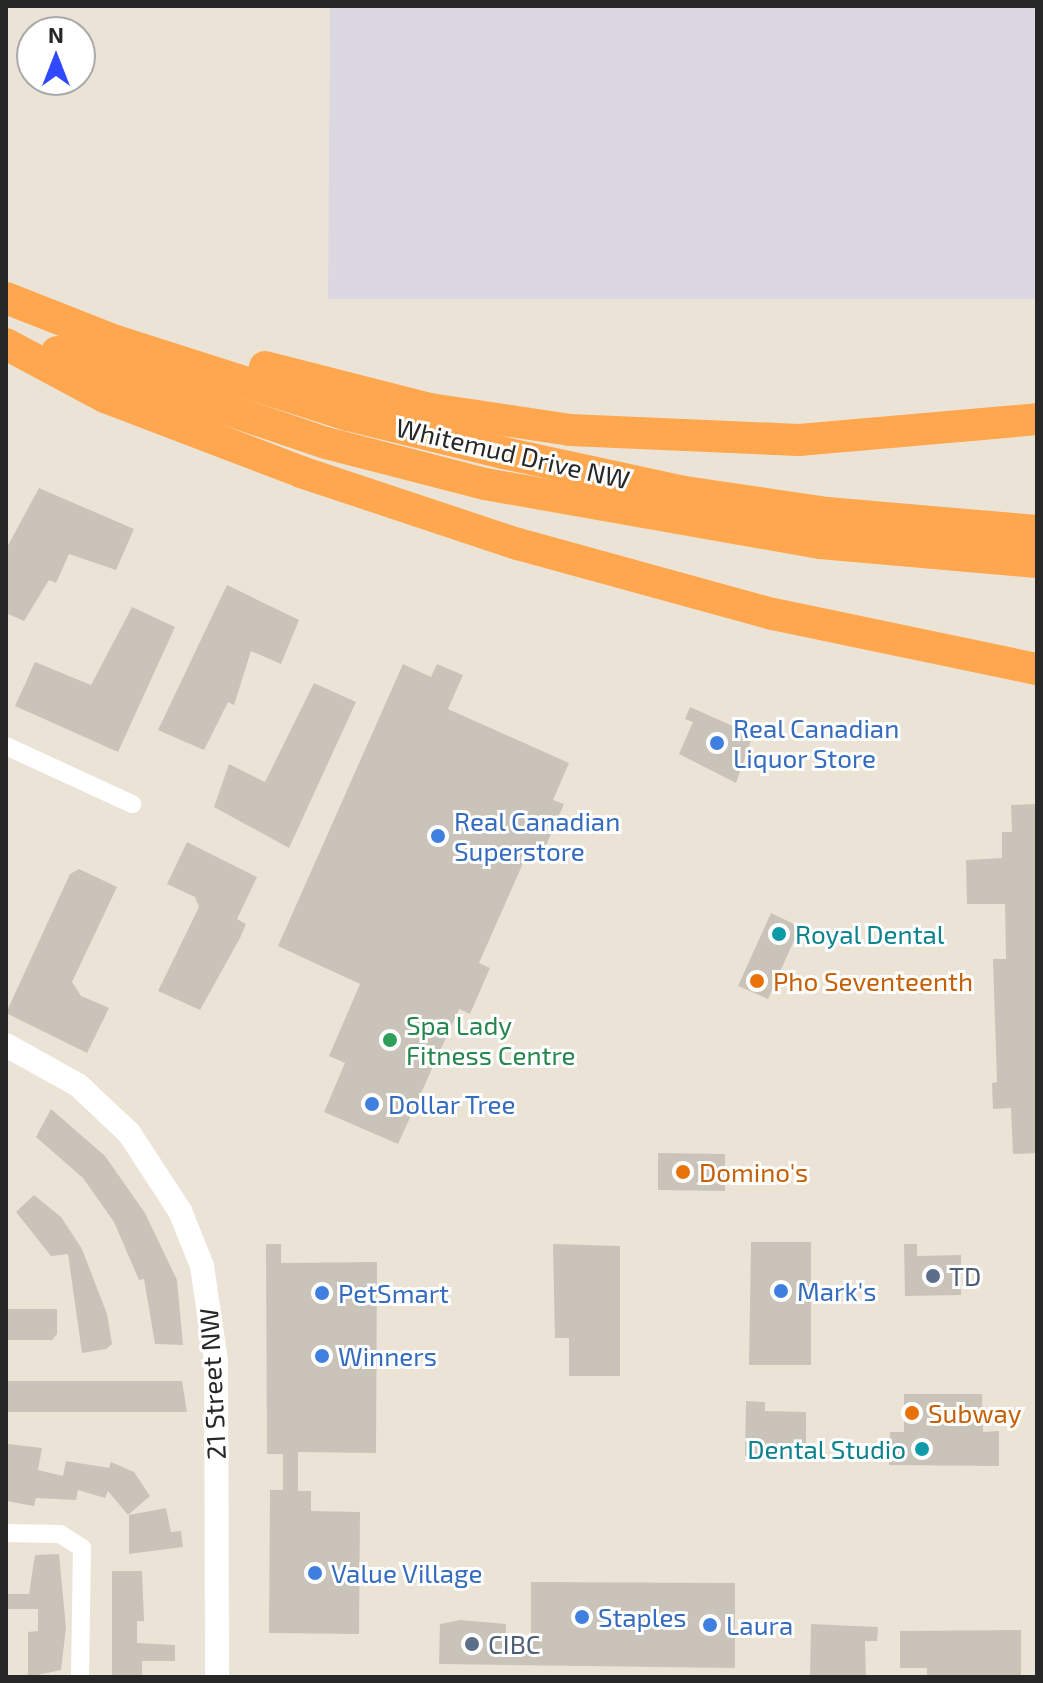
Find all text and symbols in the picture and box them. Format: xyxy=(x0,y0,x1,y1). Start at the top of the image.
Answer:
north arrow xyxy=(16,16,96,96)
text: N xyxy=(48,21,64,47)
street label: Whitemud Drive NW xyxy=(393,411,633,495)
place label: Real Canadian Liquor Store xyxy=(733,712,900,774)
marker: Real Canadian Liquor Store xyxy=(708,734,726,752)
place label: Real Canadian Superstore xyxy=(454,805,621,866)
marker: Real Canadian Superstore xyxy=(429,827,447,845)
place label: Royal Dental xyxy=(795,918,945,950)
marker: Royal Dental xyxy=(770,925,788,943)
place label: Pho Seventeenth xyxy=(773,965,973,997)
marker: Pho Seventeenth xyxy=(748,972,766,990)
place label: Spa Lady Fitness Centre xyxy=(406,1009,575,1070)
marker: Spa Lady Fitness Centre xyxy=(381,1031,399,1049)
place label: Dollar Tree xyxy=(388,1088,517,1120)
marker: Dollar Tree xyxy=(363,1095,381,1113)
place label: Domino's xyxy=(699,1156,808,1188)
marker: Domino's xyxy=(674,1163,692,1181)
place label: TD xyxy=(949,1260,981,1292)
marker: TD xyxy=(924,1267,942,1285)
place label: Mark's xyxy=(797,1275,876,1307)
place label: PetSmart xyxy=(338,1277,449,1309)
marker: Mark's xyxy=(772,1282,790,1300)
marker: PetSmart xyxy=(313,1284,331,1302)
street label: 21 Street NW xyxy=(192,1307,232,1461)
place label: Winners xyxy=(338,1340,437,1372)
marker: Winners xyxy=(313,1347,331,1365)
place label: Subway xyxy=(928,1397,1022,1429)
marker: Subway xyxy=(903,1404,921,1422)
place label: Dental Studio xyxy=(747,1433,906,1465)
marker: Dental Studio xyxy=(913,1440,931,1458)
place label: Value Village xyxy=(331,1557,483,1589)
marker: Value Village xyxy=(306,1564,324,1582)
place label: Staples xyxy=(598,1601,687,1633)
marker: Staples xyxy=(573,1608,591,1626)
place label: Laura xyxy=(726,1609,793,1641)
marker: Laura xyxy=(701,1616,719,1634)
place label: CIBC xyxy=(488,1628,541,1660)
marker: CIBC xyxy=(463,1635,481,1653)

